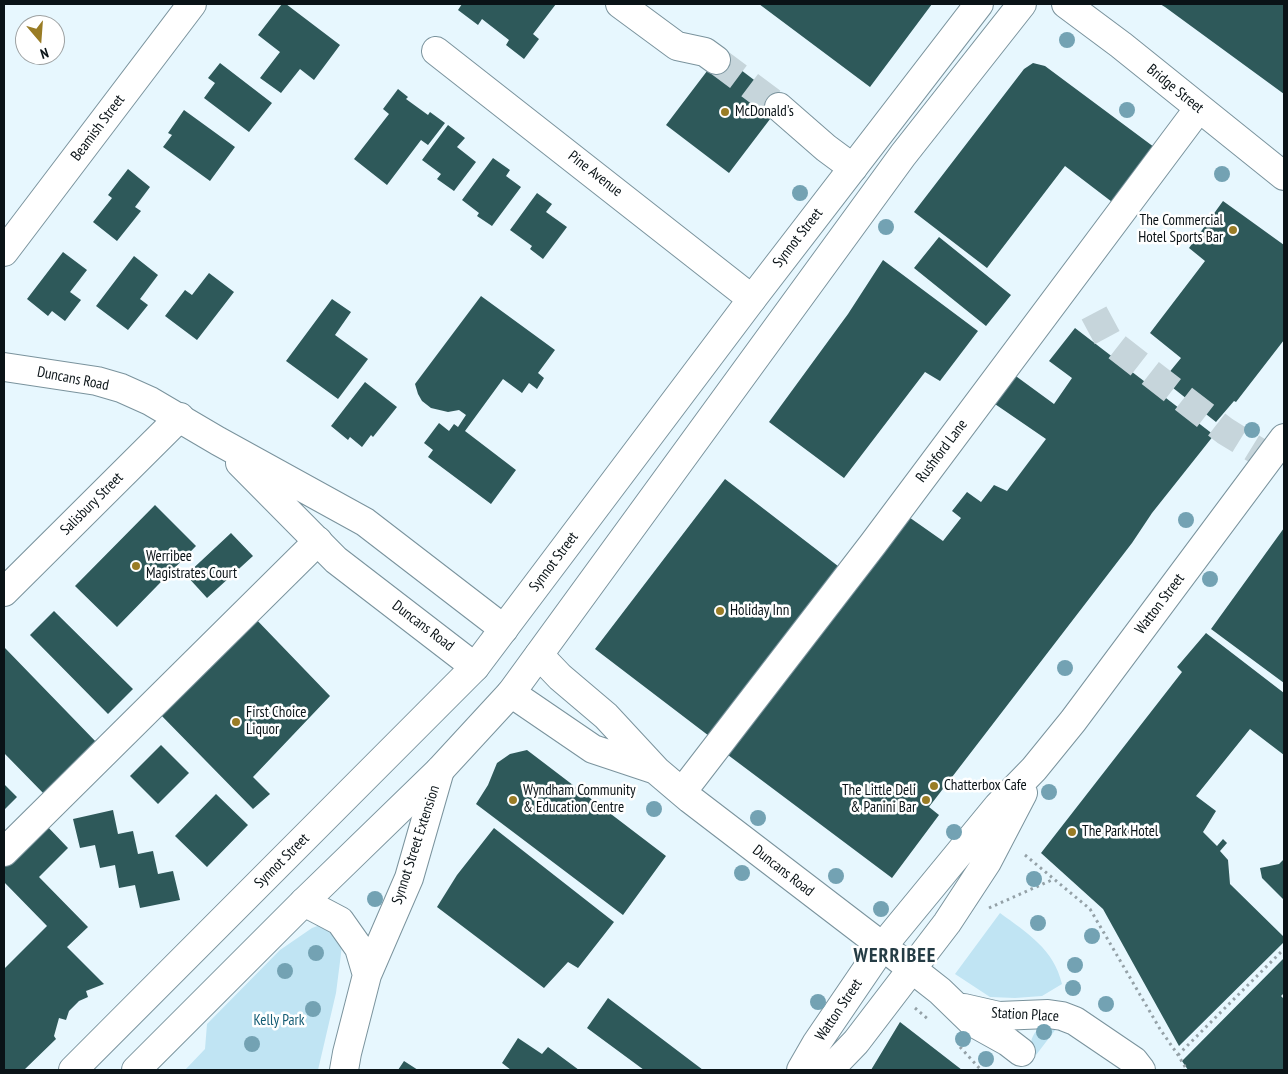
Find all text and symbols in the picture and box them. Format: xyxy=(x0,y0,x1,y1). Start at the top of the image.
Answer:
north arrow xyxy=(15,15,65,65)
text: N xyxy=(38,44,51,63)
street label: Bridge Street xyxy=(1143,61,1207,117)
street label: Beamish Street xyxy=(67,91,129,165)
place label: McDonald's xyxy=(735,103,794,121)
marker: McDonald's xyxy=(719,106,731,118)
street label: Pine Avenue xyxy=(564,147,626,201)
street label: Synnot Street xyxy=(769,205,827,271)
place label: The Commercial Hotel Sports Bar xyxy=(1138,212,1223,247)
marker: The Commercial Hotel Sports Bar xyxy=(1227,224,1239,236)
street label: Duncans Road xyxy=(36,363,110,395)
street label: Rushford Lane xyxy=(912,416,972,486)
street label: Salisbury Street xyxy=(57,469,127,539)
street label: Synnot Street xyxy=(526,529,582,595)
place label: Werribee Magistrates Court xyxy=(146,548,237,583)
marker: Werribee Magistrates Court xyxy=(130,560,142,572)
street label: Watton Street xyxy=(1131,570,1189,638)
street label: Duncans Road xyxy=(389,597,457,655)
place label: Holiday Inn xyxy=(730,602,789,620)
marker: Holiday Inn xyxy=(714,605,726,617)
place label: First Choice Liquor xyxy=(246,704,306,739)
marker: First Choice Liquor xyxy=(230,716,242,728)
place label: Chatterbox Cafe xyxy=(944,777,1027,795)
marker: Chatterbox Cafe xyxy=(928,780,940,792)
place label: Wyndham Community & Education Centre xyxy=(523,782,636,817)
place label: The Little Deli & Panini Bar xyxy=(842,782,916,817)
street label: Synnot Street Extension xyxy=(388,783,444,907)
marker: Wyndham Community & Education Centre xyxy=(507,794,519,806)
marker: The Little Deli & Panini Bar xyxy=(920,794,932,806)
place label: The Park Hotel xyxy=(1082,823,1158,841)
marker: The Park Hotel xyxy=(1066,826,1078,838)
street label: Synnot Street xyxy=(251,830,313,892)
street label: Duncans Road xyxy=(749,842,817,900)
district label: WERRIBEE xyxy=(853,944,937,968)
street label: Watton Street xyxy=(812,976,866,1044)
street label: Station Place xyxy=(991,1004,1059,1026)
park label: Kelly Park xyxy=(253,1012,305,1030)

